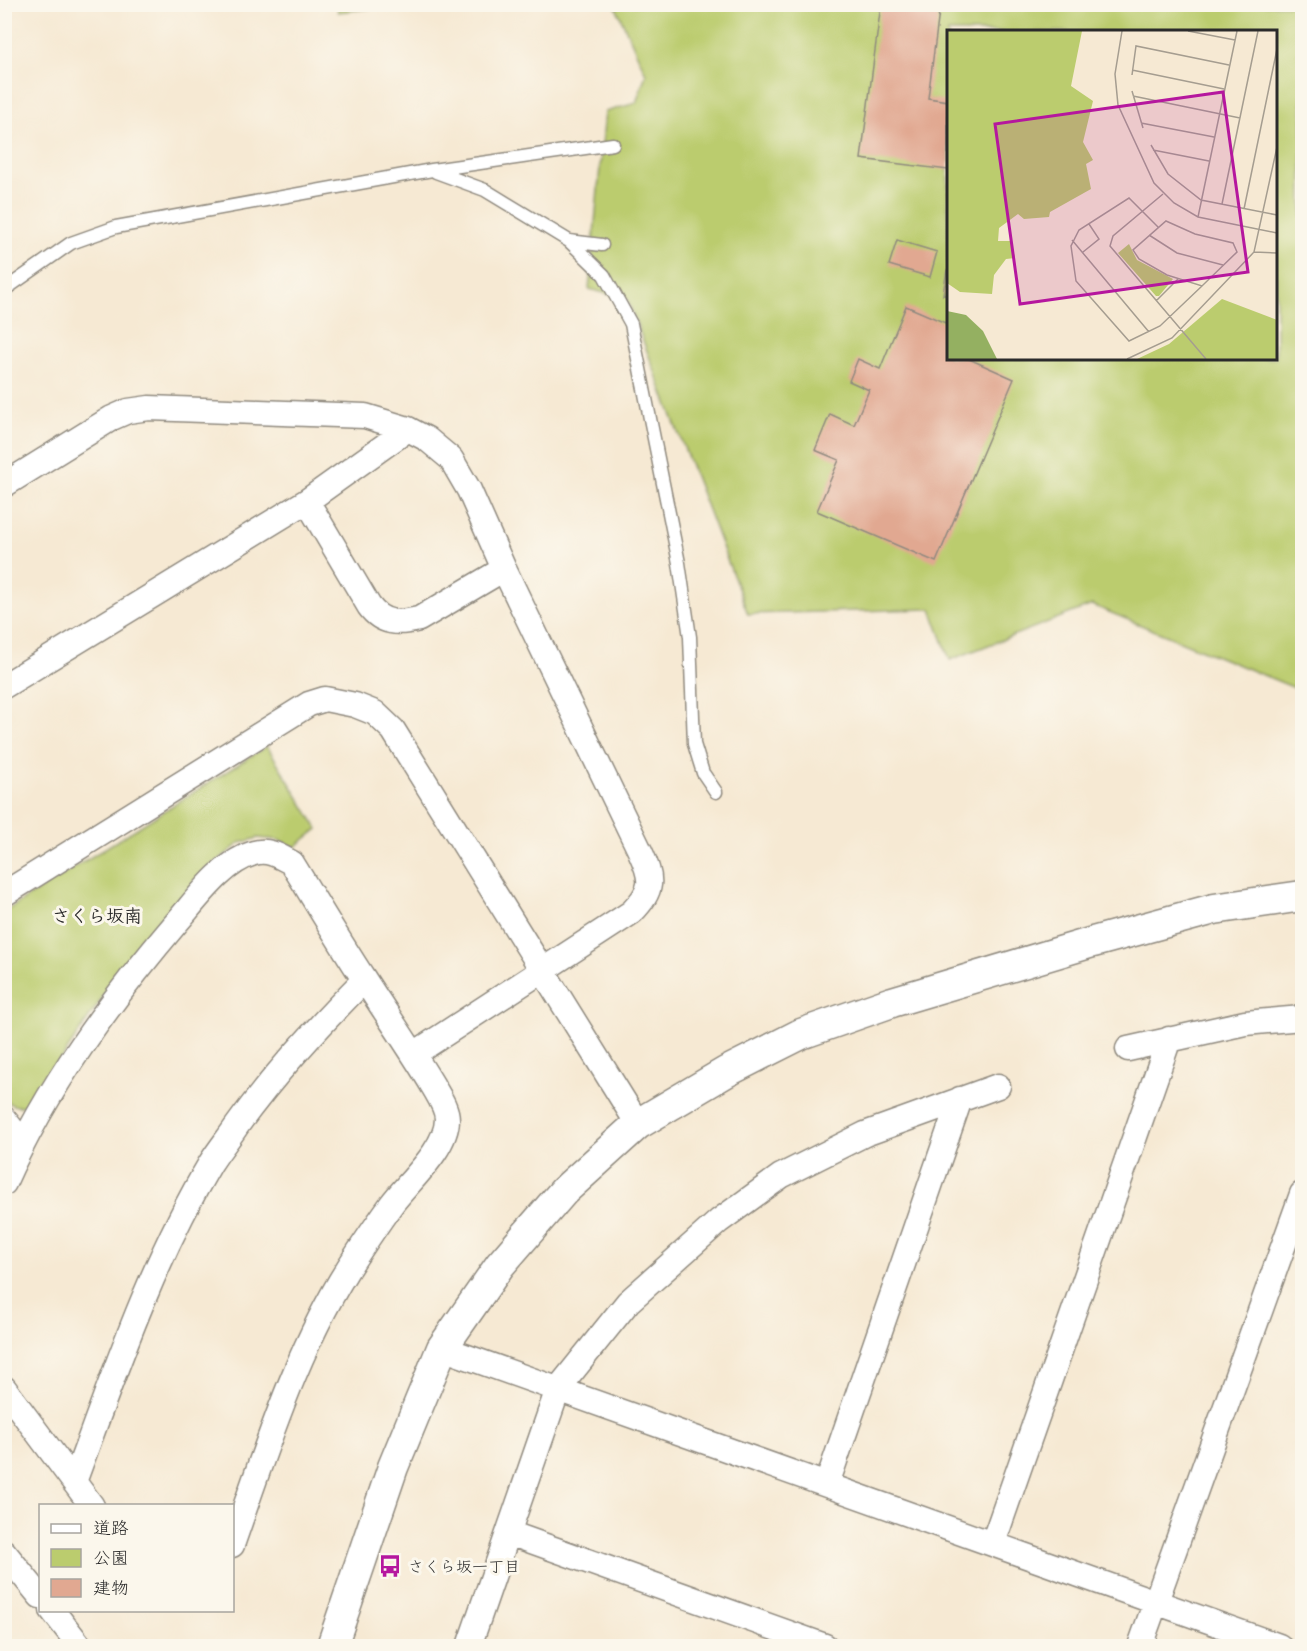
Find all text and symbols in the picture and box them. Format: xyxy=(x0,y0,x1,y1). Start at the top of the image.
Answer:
inset map xyxy=(947,30,1277,360)
district label: さくら坂南 xyxy=(52,907,142,929)
legend xyxy=(39,1504,234,1612)
text: 道路 xyxy=(93,1519,129,1541)
text: 公園 xyxy=(93,1550,129,1571)
bus stop icon: さくら坂一丁目 xyxy=(377,1553,403,1579)
place label: さくら坂一丁目 xyxy=(408,1559,520,1579)
text: 建物 xyxy=(93,1579,129,1601)

